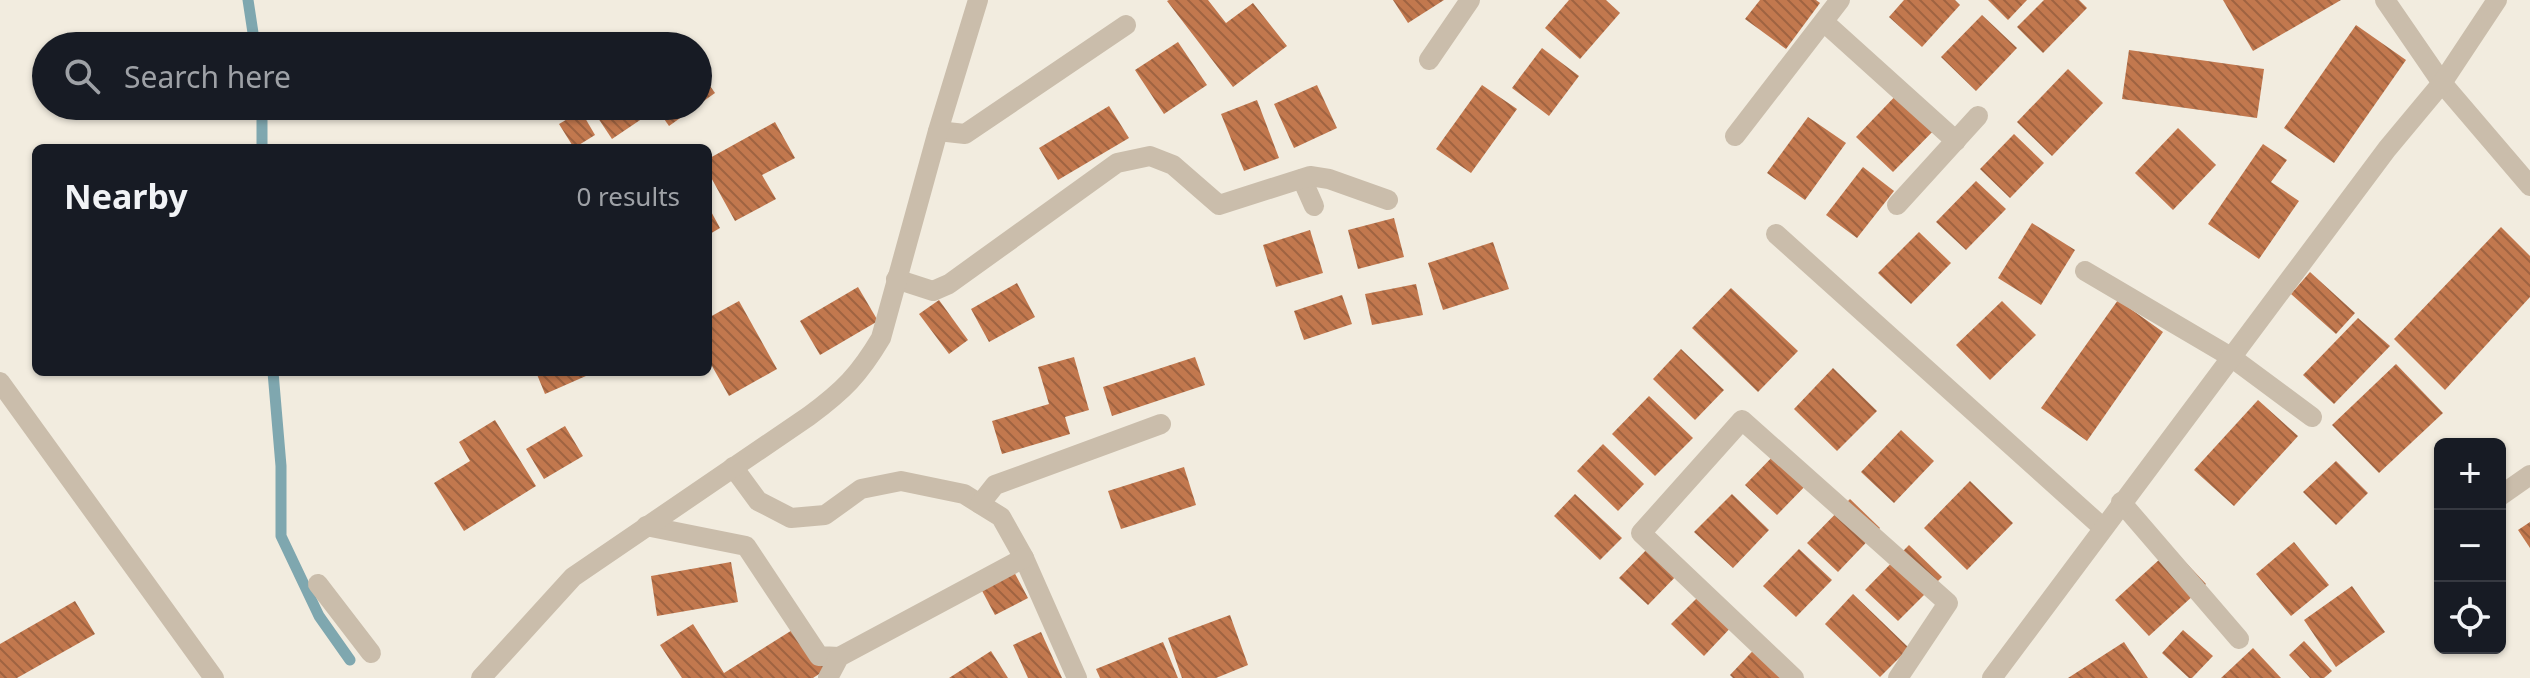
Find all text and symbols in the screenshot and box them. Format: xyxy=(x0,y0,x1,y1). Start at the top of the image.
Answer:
search box xyxy=(32,32,712,120)
icon: search xyxy=(60,54,104,98)
text: Search here xyxy=(124,56,291,97)
text: Nearby xyxy=(64,173,188,219)
text: 0 results xyxy=(576,178,680,214)
map controls xyxy=(2434,438,2506,654)
button: + xyxy=(2434,438,2506,510)
button: − xyxy=(2434,510,2506,582)
button: locate xyxy=(2434,582,2506,654)

